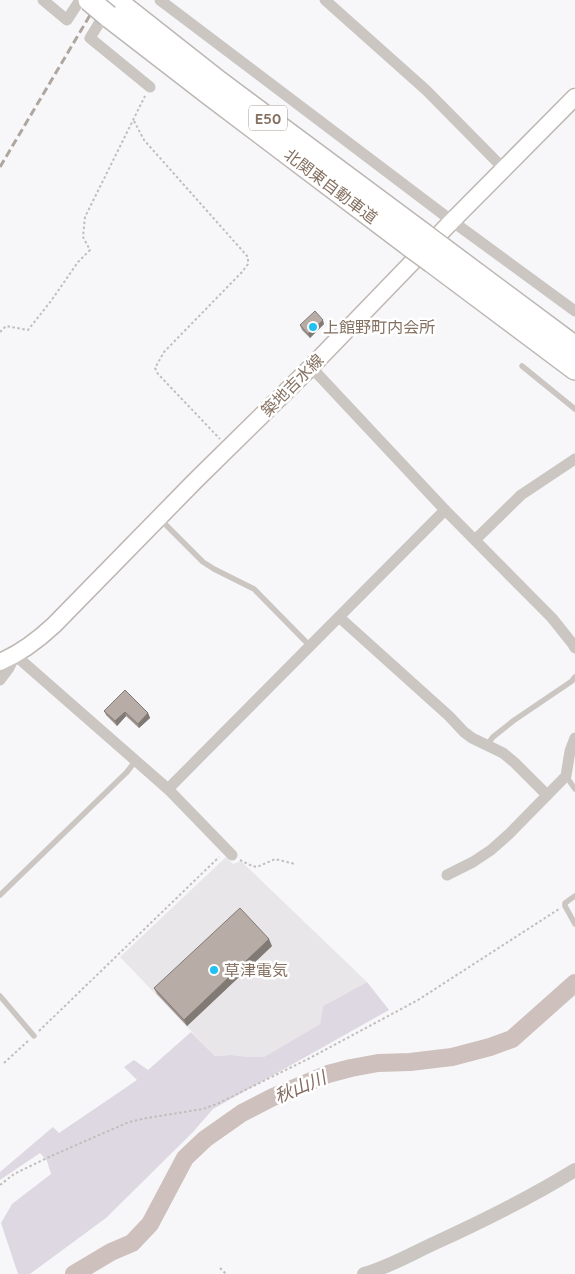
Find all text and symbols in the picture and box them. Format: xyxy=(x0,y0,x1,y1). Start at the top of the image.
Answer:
road number: E50 xyxy=(249,106,287,130)
street label: 北関東自動車道 xyxy=(280,144,382,228)
place label: 上館野町内会所 xyxy=(323,317,435,337)
marker: 上館野町内会所 xyxy=(307,321,319,333)
street label: 築地吉水線 xyxy=(257,350,327,420)
place label: 草津電気 xyxy=(224,960,288,980)
marker: 草津電気 xyxy=(208,964,220,976)
water label: 秋山川 xyxy=(271,1065,331,1108)

